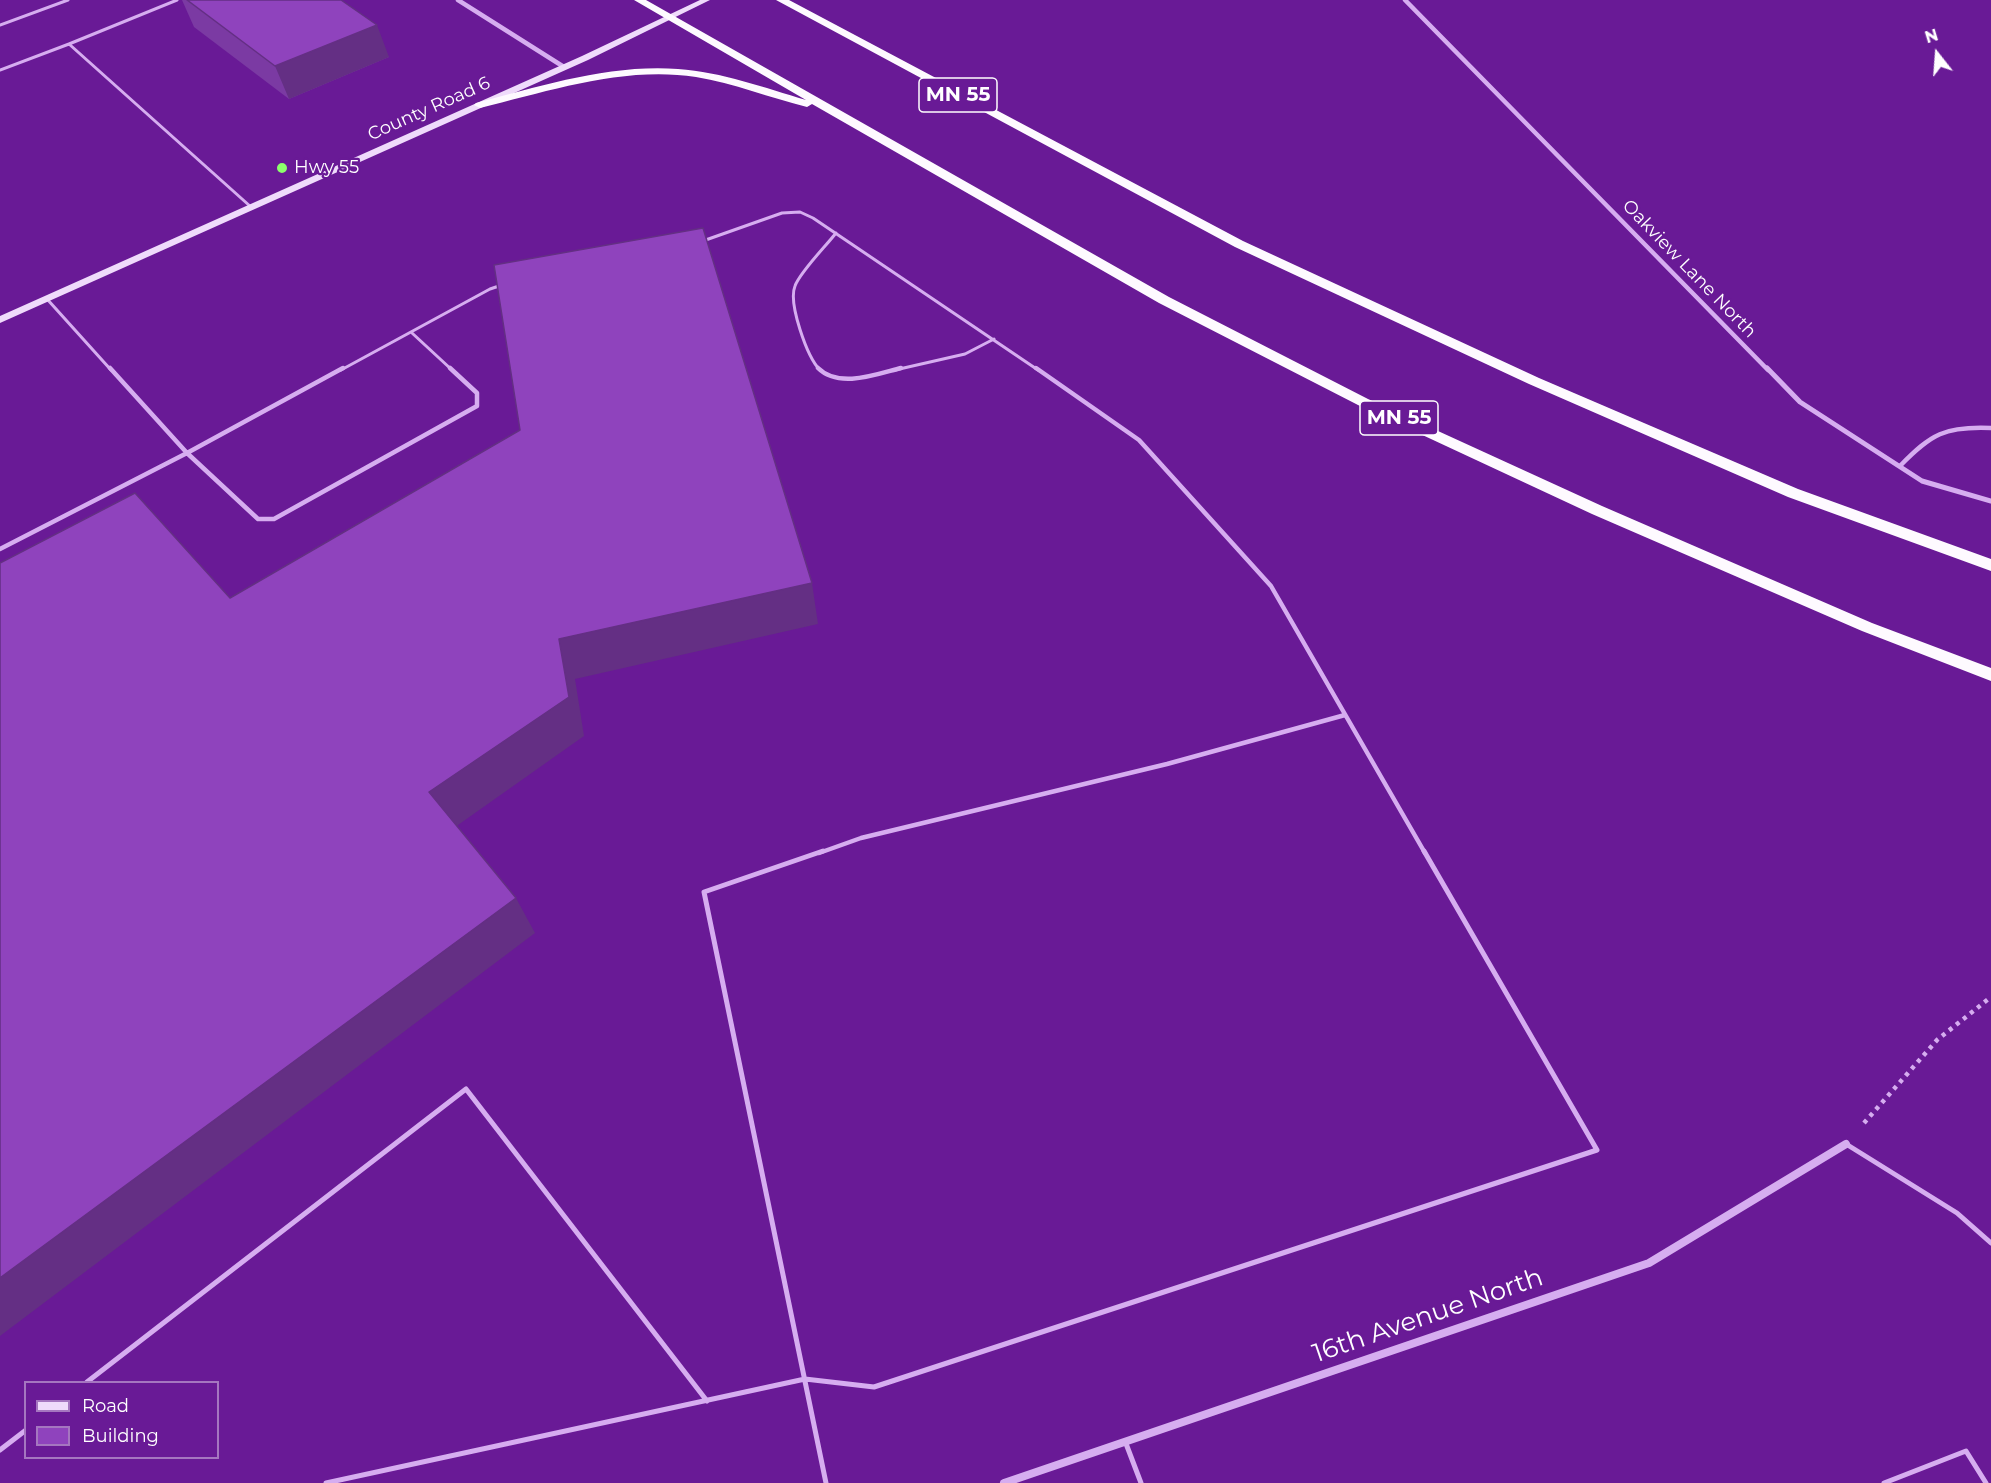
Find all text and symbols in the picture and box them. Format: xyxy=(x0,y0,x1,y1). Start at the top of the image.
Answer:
north arrow xyxy=(1907,24,1967,84)
text: N xyxy=(1923,25,1941,47)
street label: County Road 6 xyxy=(364,72,494,146)
road number: MN 55 xyxy=(919,78,997,112)
place label: Hwy 55 xyxy=(294,157,359,179)
marker: Hwy 55 xyxy=(275,161,289,175)
street label: Oakview Lane North xyxy=(1617,195,1761,343)
road number: MN 55 xyxy=(1360,401,1438,435)
street label: 16th Avenue North xyxy=(1309,1262,1547,1370)
legend xyxy=(24,1381,219,1459)
text: Road xyxy=(82,1395,129,1417)
text: Building xyxy=(82,1425,159,1447)

